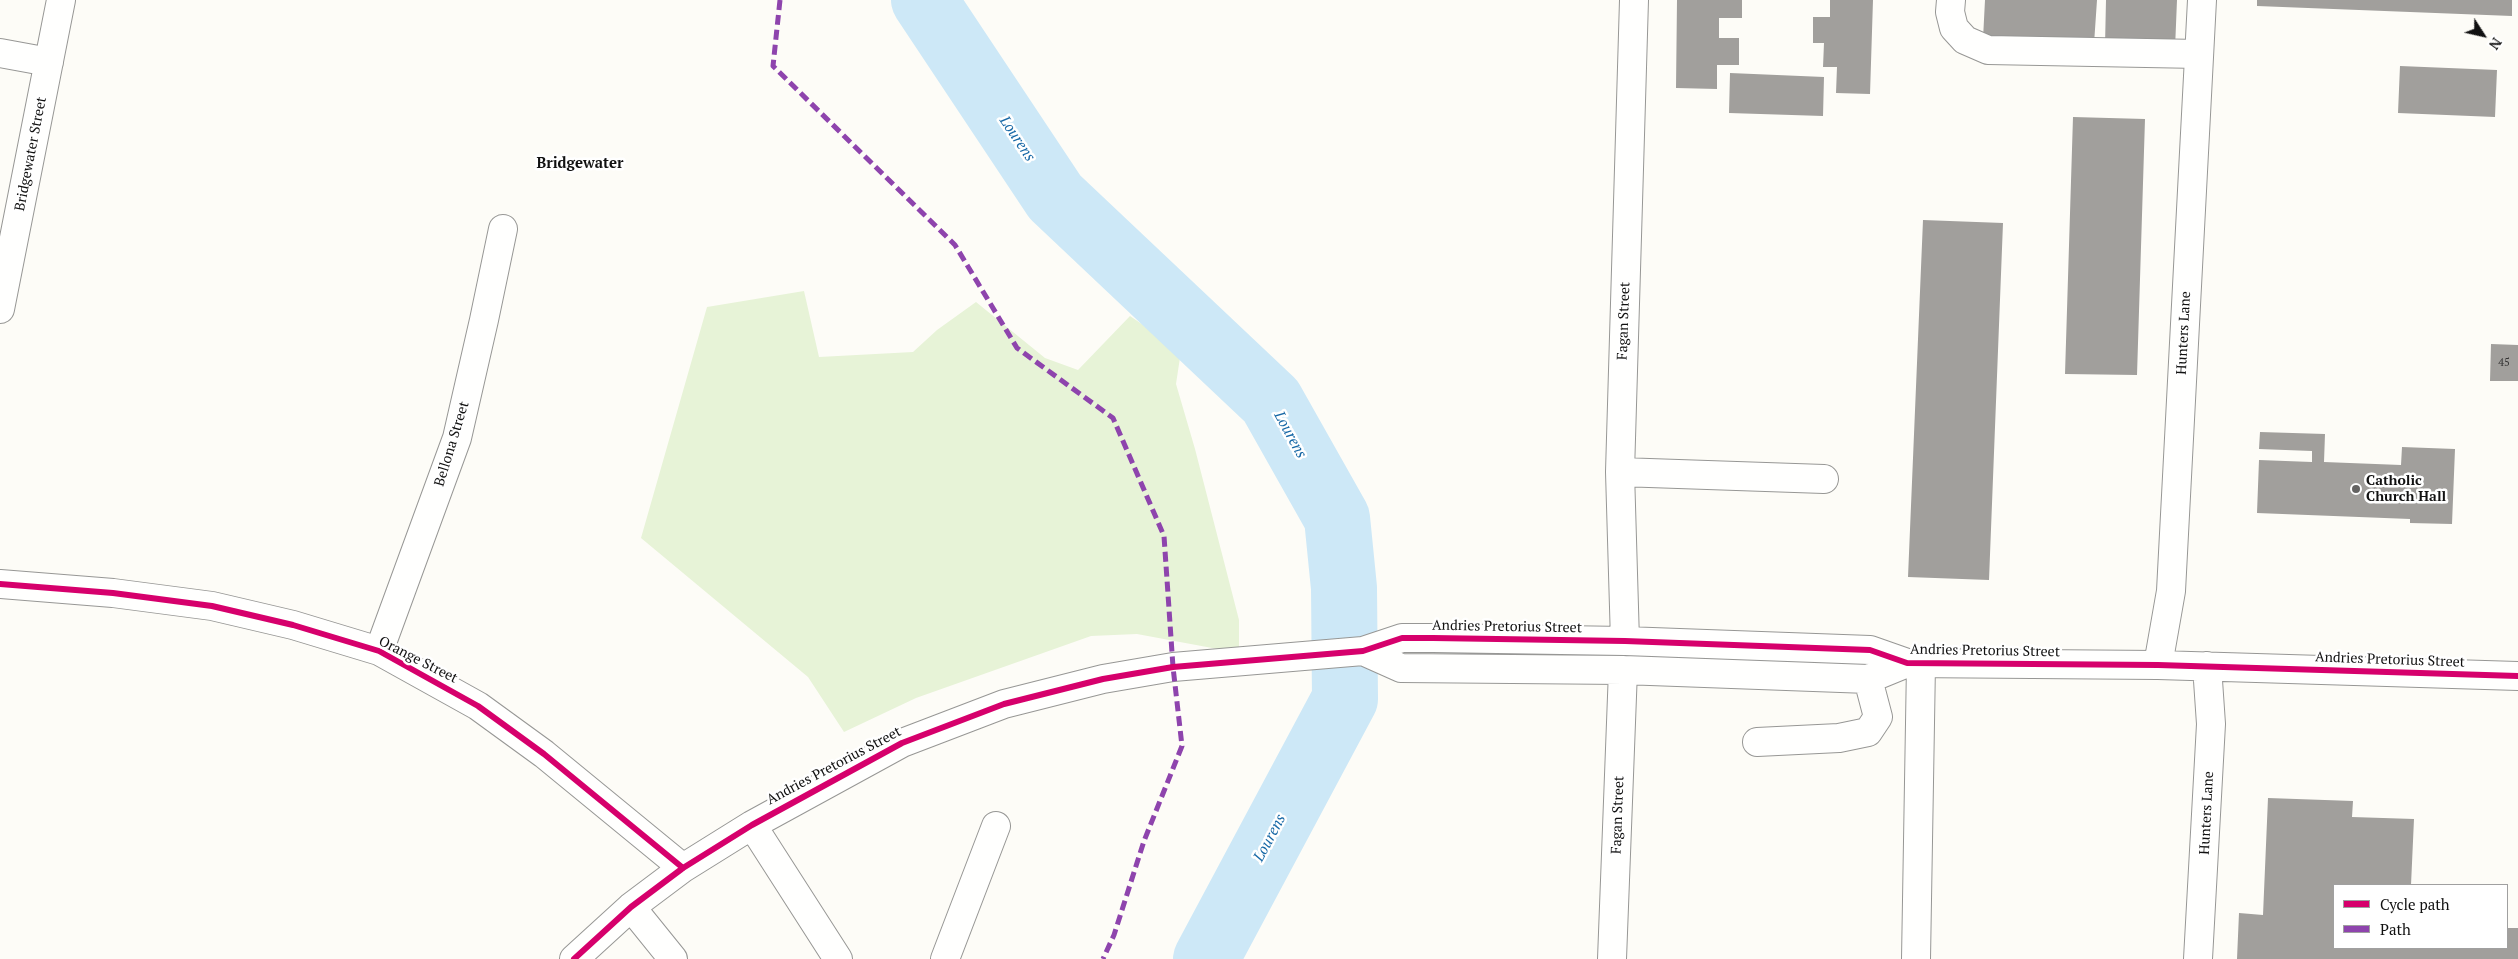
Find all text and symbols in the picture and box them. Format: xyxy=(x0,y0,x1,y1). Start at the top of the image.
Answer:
north arrow xyxy=(2458,10,2508,60)
text: N xyxy=(2485,34,2507,54)
street label: Bridgewater Street xyxy=(12,95,50,213)
water label: Lourens xyxy=(995,113,1039,165)
district label: Bridgewater xyxy=(536,155,624,173)
street label: Fagan Street xyxy=(1614,282,1634,360)
street label: Hunters Lane xyxy=(2173,291,2195,375)
house number: 45 xyxy=(2498,356,2510,370)
street label: Bellona Street xyxy=(431,399,473,489)
water label: Lourens xyxy=(1270,408,1310,462)
place label: Catholic Church Hall xyxy=(2366,473,2446,506)
marker: Catholic Church Hall xyxy=(2350,483,2362,495)
street label: Andries Pretorius Street xyxy=(1432,617,1582,637)
street label: Orange Street xyxy=(376,633,460,687)
street label: Andries Pretorius Street xyxy=(1910,641,2060,661)
street label: Andries Pretorius Street xyxy=(2315,649,2465,671)
street label: Andries Pretorius Street xyxy=(764,723,904,809)
street label: Hunters Lane xyxy=(2196,771,2218,855)
street label: Fagan Street xyxy=(1608,776,1628,854)
water label: Lourens xyxy=(1250,811,1290,865)
legend xyxy=(2333,884,2508,949)
text: Cycle path xyxy=(2380,894,2450,914)
text: Path xyxy=(2380,919,2411,939)

